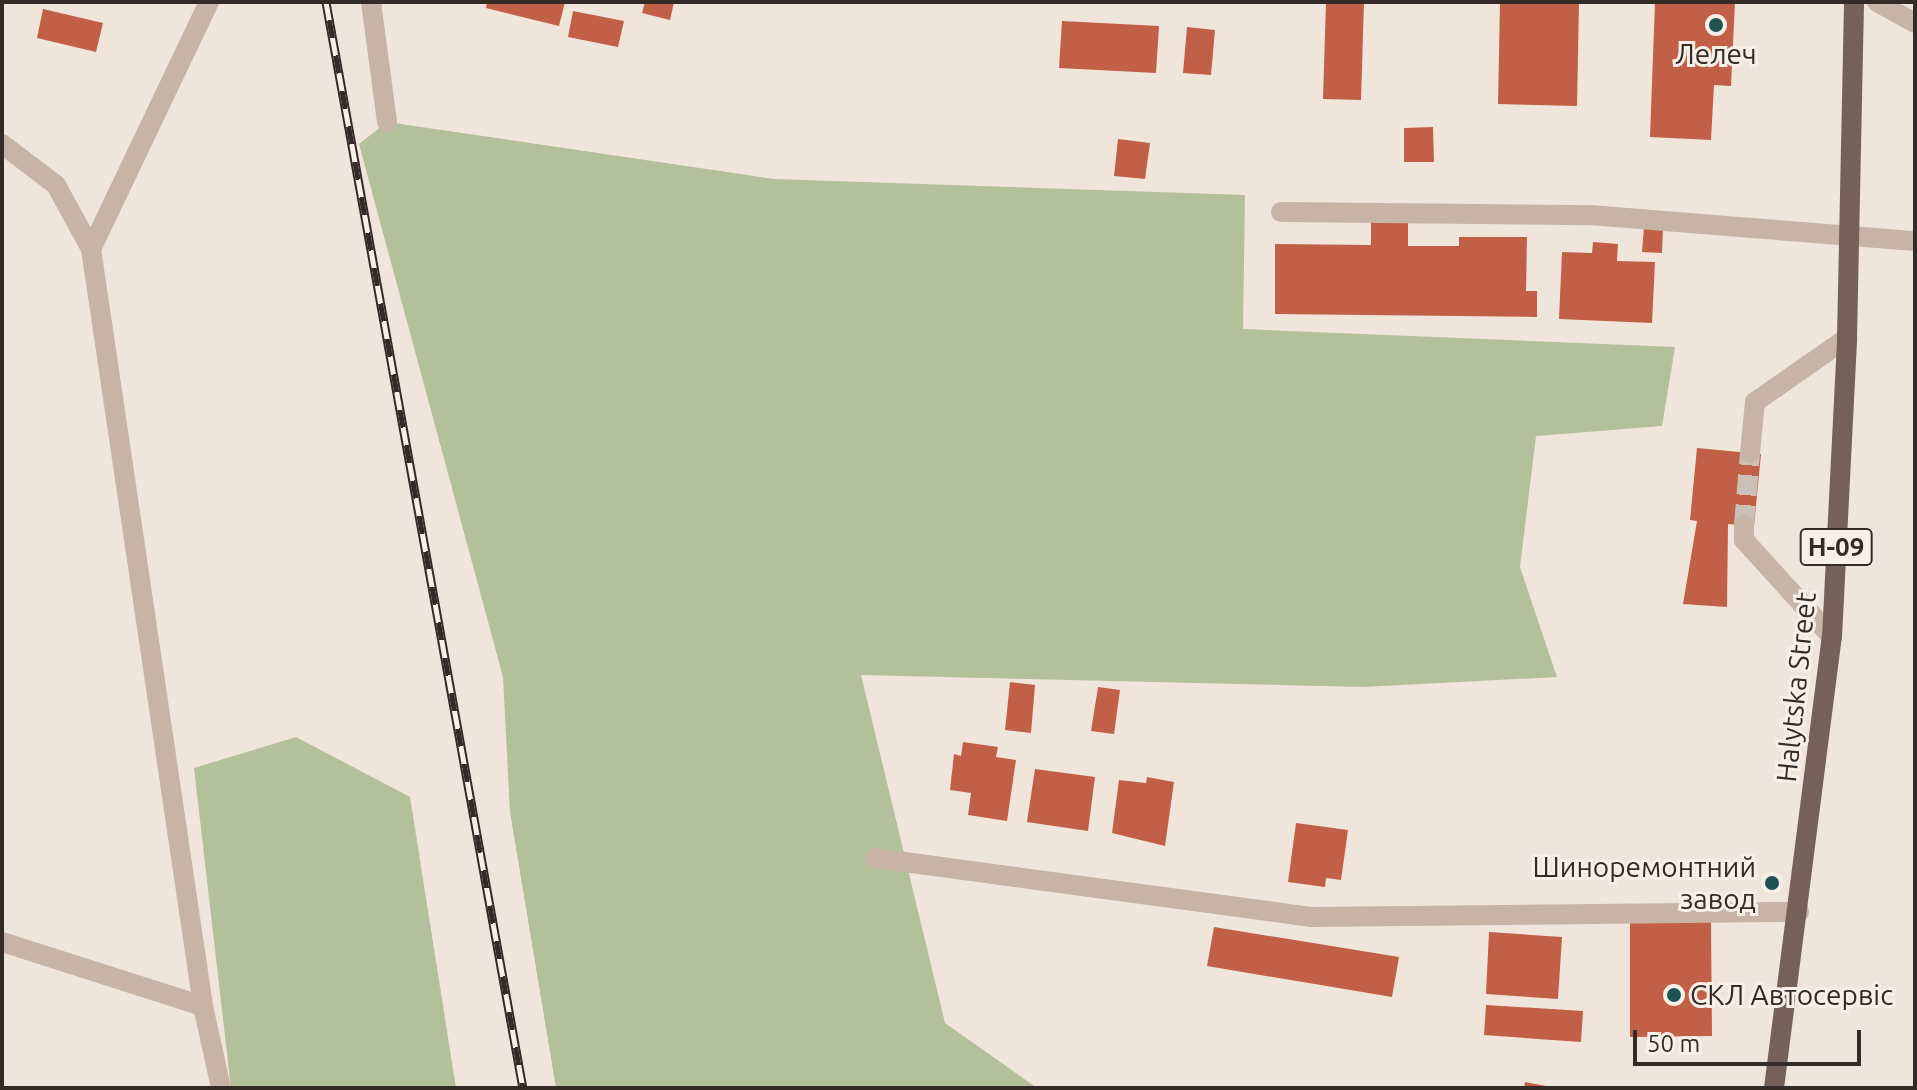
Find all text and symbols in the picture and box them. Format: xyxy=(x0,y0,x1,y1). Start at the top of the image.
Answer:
marker: Лелеч xyxy=(1707,16,1725,34)
place label: Лелеч xyxy=(1675,37,1757,71)
road number: Н-09 xyxy=(1798,525,1874,569)
street label: Halytska Street xyxy=(1769,590,1823,784)
place label: Шиноремонтний завод xyxy=(1533,850,1756,916)
marker: Шиноремонтний завод xyxy=(1763,874,1781,892)
place label: СКЛ Автосервіс xyxy=(1690,978,1893,1012)
marker: СКЛ Автосервіс xyxy=(1665,986,1683,1004)
scale bar xyxy=(1637,1014,1865,1064)
text: 50 m xyxy=(1647,1030,1700,1057)

